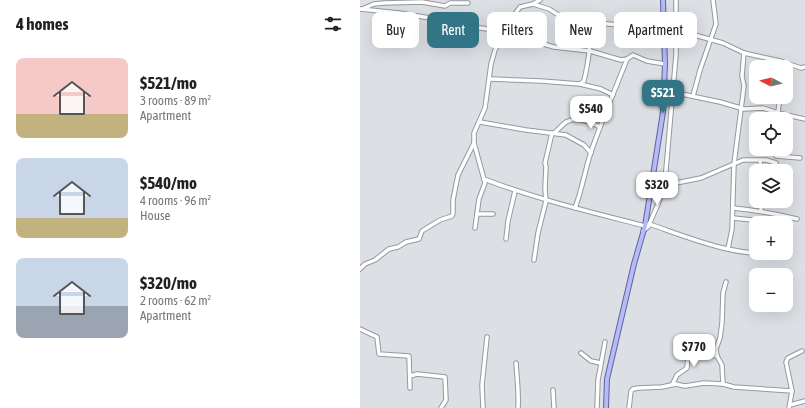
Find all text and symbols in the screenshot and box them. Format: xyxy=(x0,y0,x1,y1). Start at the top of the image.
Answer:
chip: Buy xyxy=(372,12,419,48)
chip: Rent xyxy=(427,12,479,48)
chip: Filters xyxy=(487,12,547,48)
chip: New xyxy=(555,12,606,48)
chip: Apartment xyxy=(614,12,697,48)
icon: filters xyxy=(322,13,344,35)
text: 4 homes xyxy=(16,14,69,34)
north arrow xyxy=(749,60,793,104)
map controls xyxy=(749,60,793,312)
text: $521/mo xyxy=(140,73,197,93)
icon: home xyxy=(48,74,96,122)
pin: $521 xyxy=(639,80,687,114)
text: $521 xyxy=(651,85,675,100)
text: 3 rooms · 89 m² xyxy=(140,93,211,108)
pin: $540 xyxy=(567,96,615,130)
text: $540 xyxy=(579,101,603,116)
text: Apartment xyxy=(140,108,191,123)
button: locate xyxy=(749,112,793,156)
button: layers xyxy=(749,164,793,208)
pin: $320 xyxy=(633,172,681,206)
text: $540/mo xyxy=(140,173,197,193)
icon: home xyxy=(48,174,96,222)
text: $320 xyxy=(645,177,669,192)
text: 4 rooms · 96 m² xyxy=(140,193,211,208)
text: House xyxy=(140,208,170,223)
button: + xyxy=(749,216,793,260)
button: − xyxy=(749,268,793,312)
text: $320/mo xyxy=(140,273,197,293)
icon: home xyxy=(48,274,96,322)
text: 2 rooms · 62 m² xyxy=(140,293,211,308)
text: Apartment xyxy=(140,308,191,323)
pin: $770 xyxy=(670,334,718,368)
text: $770 xyxy=(682,339,706,354)

